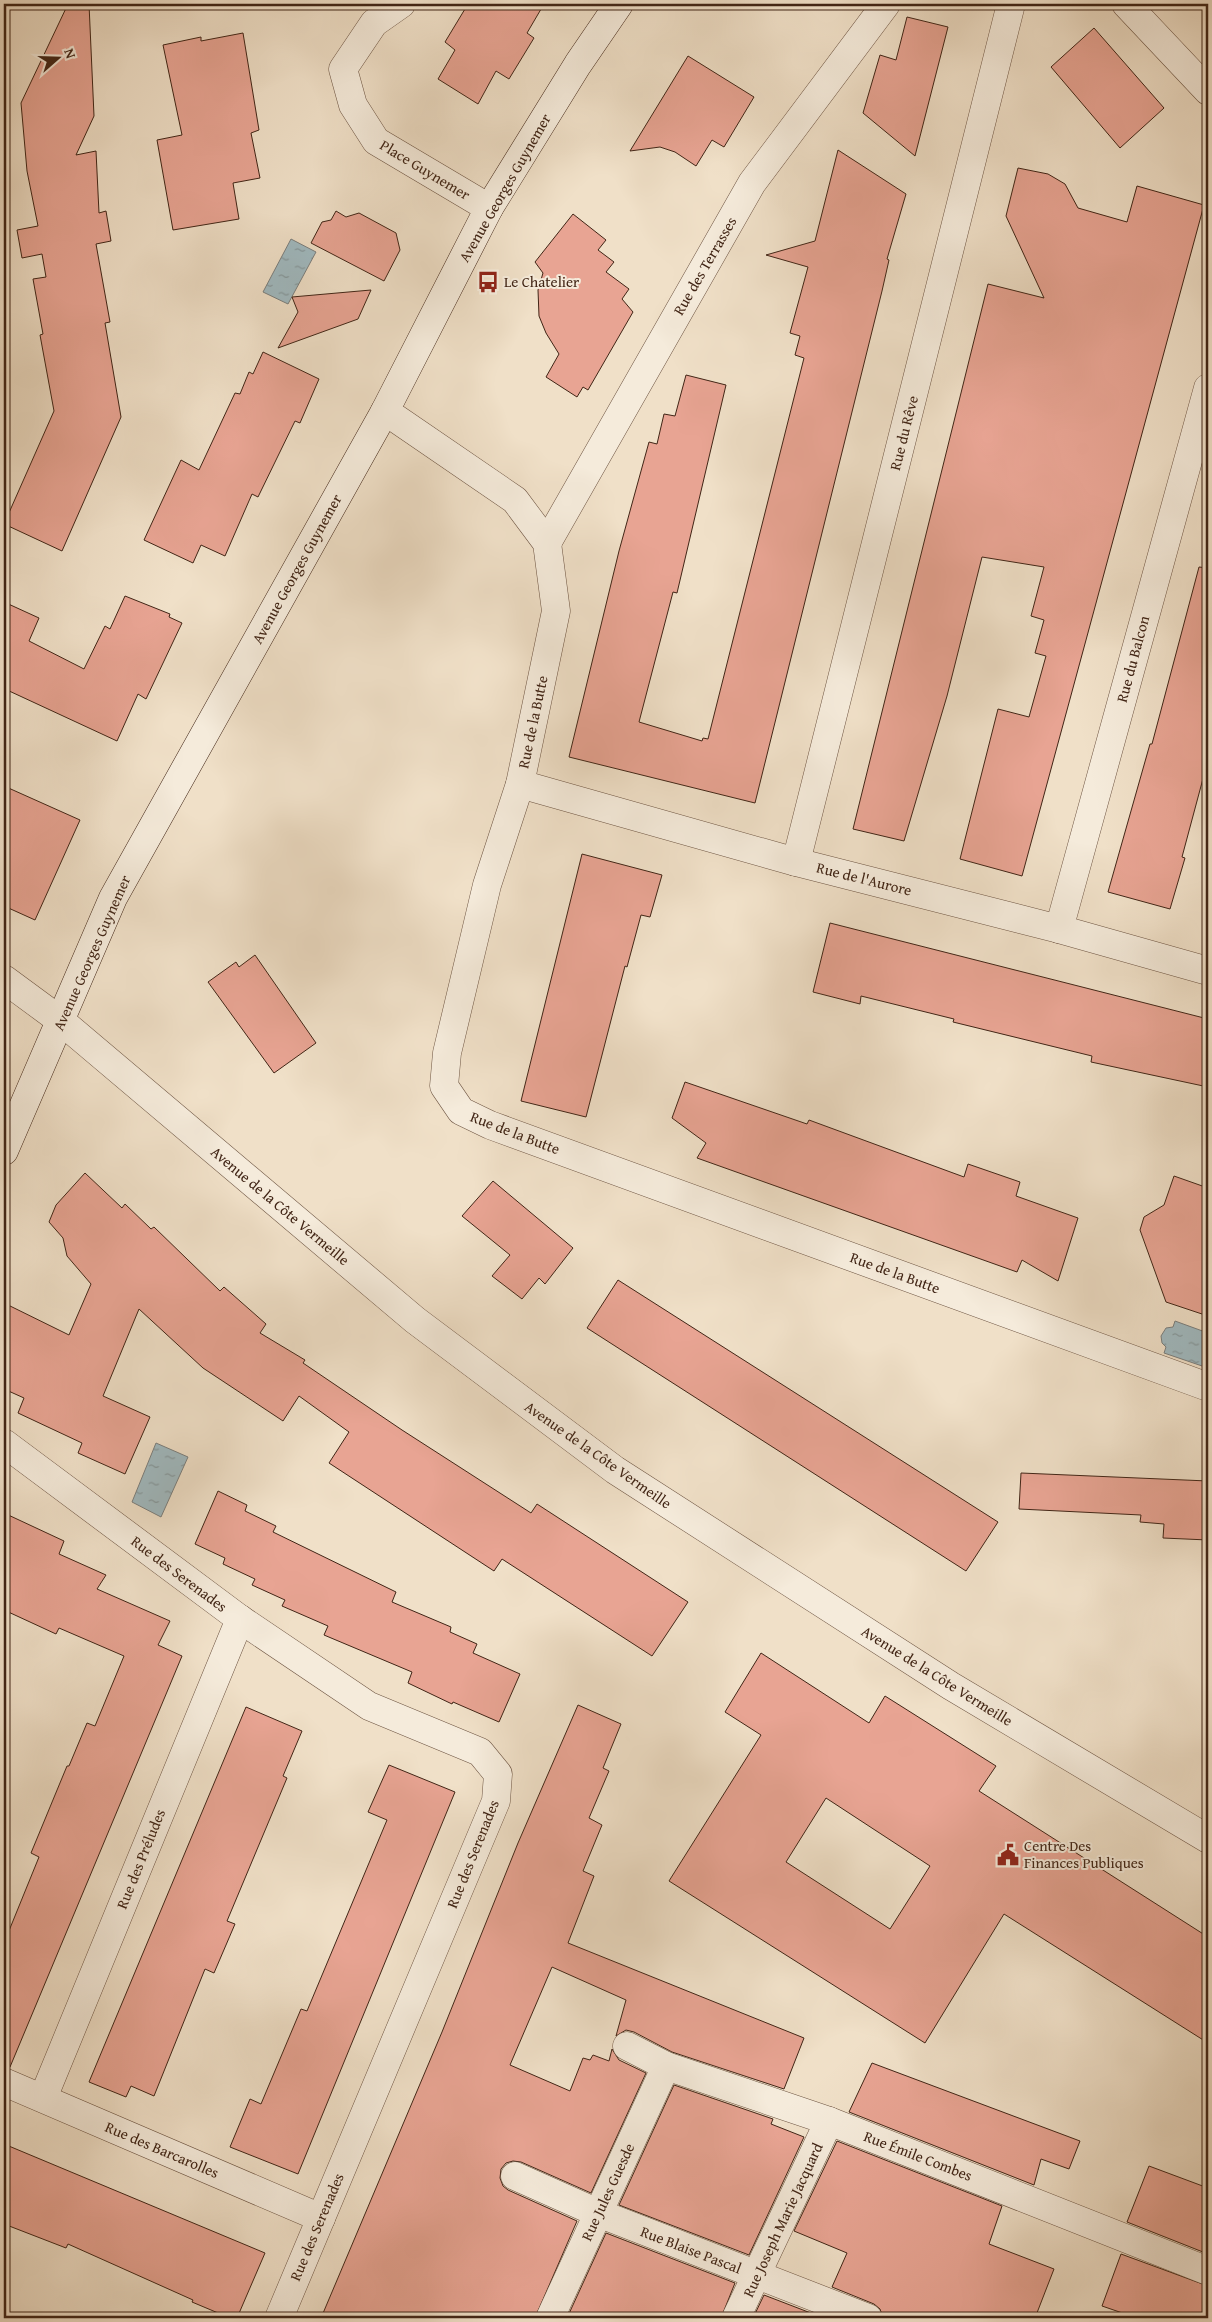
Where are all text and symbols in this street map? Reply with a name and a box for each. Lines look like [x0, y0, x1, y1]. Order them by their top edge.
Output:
north arrow [32, 32, 82, 82]
text: N [59, 46, 81, 62]
street label: Avenue Georges Guynemer [453, 110, 556, 266]
street label: Place Guynemer [376, 134, 474, 205]
street label: Rue des Terrasses [668, 213, 741, 319]
bus stop icon: Le Chatelier [475, 269, 501, 295]
place label: Le Chatelier [504, 271, 579, 292]
street label: Rue du Rêve [884, 393, 923, 472]
street label: Avenue Georges Guynemer [247, 490, 347, 647]
street label: Rue du Balcon [1111, 613, 1154, 705]
street label: Rue de la Butte [512, 674, 553, 770]
street label: Rue de l'Aurore [814, 857, 914, 900]
street label: Avenue Georges Guynemer [48, 872, 135, 1034]
street label: Rue de la Butte [467, 1106, 563, 1159]
street label: Avenue de la Côte Vermeille [207, 1141, 354, 1270]
street label: Rue de la Butte [847, 1247, 943, 1299]
street label: Avenue de la Côte Vermeille [521, 1396, 676, 1513]
street label: Rue des Serenades [127, 1531, 232, 1617]
street label: Avenue de la Côte Vermeille [858, 1620, 1017, 1731]
street label: Rue des Serenades [441, 1796, 504, 1911]
street label: Rue des Préludes [111, 1806, 170, 1912]
place label: Centre Des Finances Publiques [1024, 1835, 1144, 1873]
public building icon: Centre Des Finances Publiques [995, 1842, 1021, 1868]
street label: Rue des Barcarolles [102, 2116, 222, 2183]
street label: Rue Émile Combes [861, 2125, 975, 2186]
street label: Rue Joseph Marie Jacquard [738, 2139, 828, 2300]
street label: Rue Jules Guesde [576, 2140, 639, 2244]
street label: Rue des Serenades [284, 2170, 349, 2284]
street label: Rue Blaise Pascal [638, 2221, 745, 2278]

